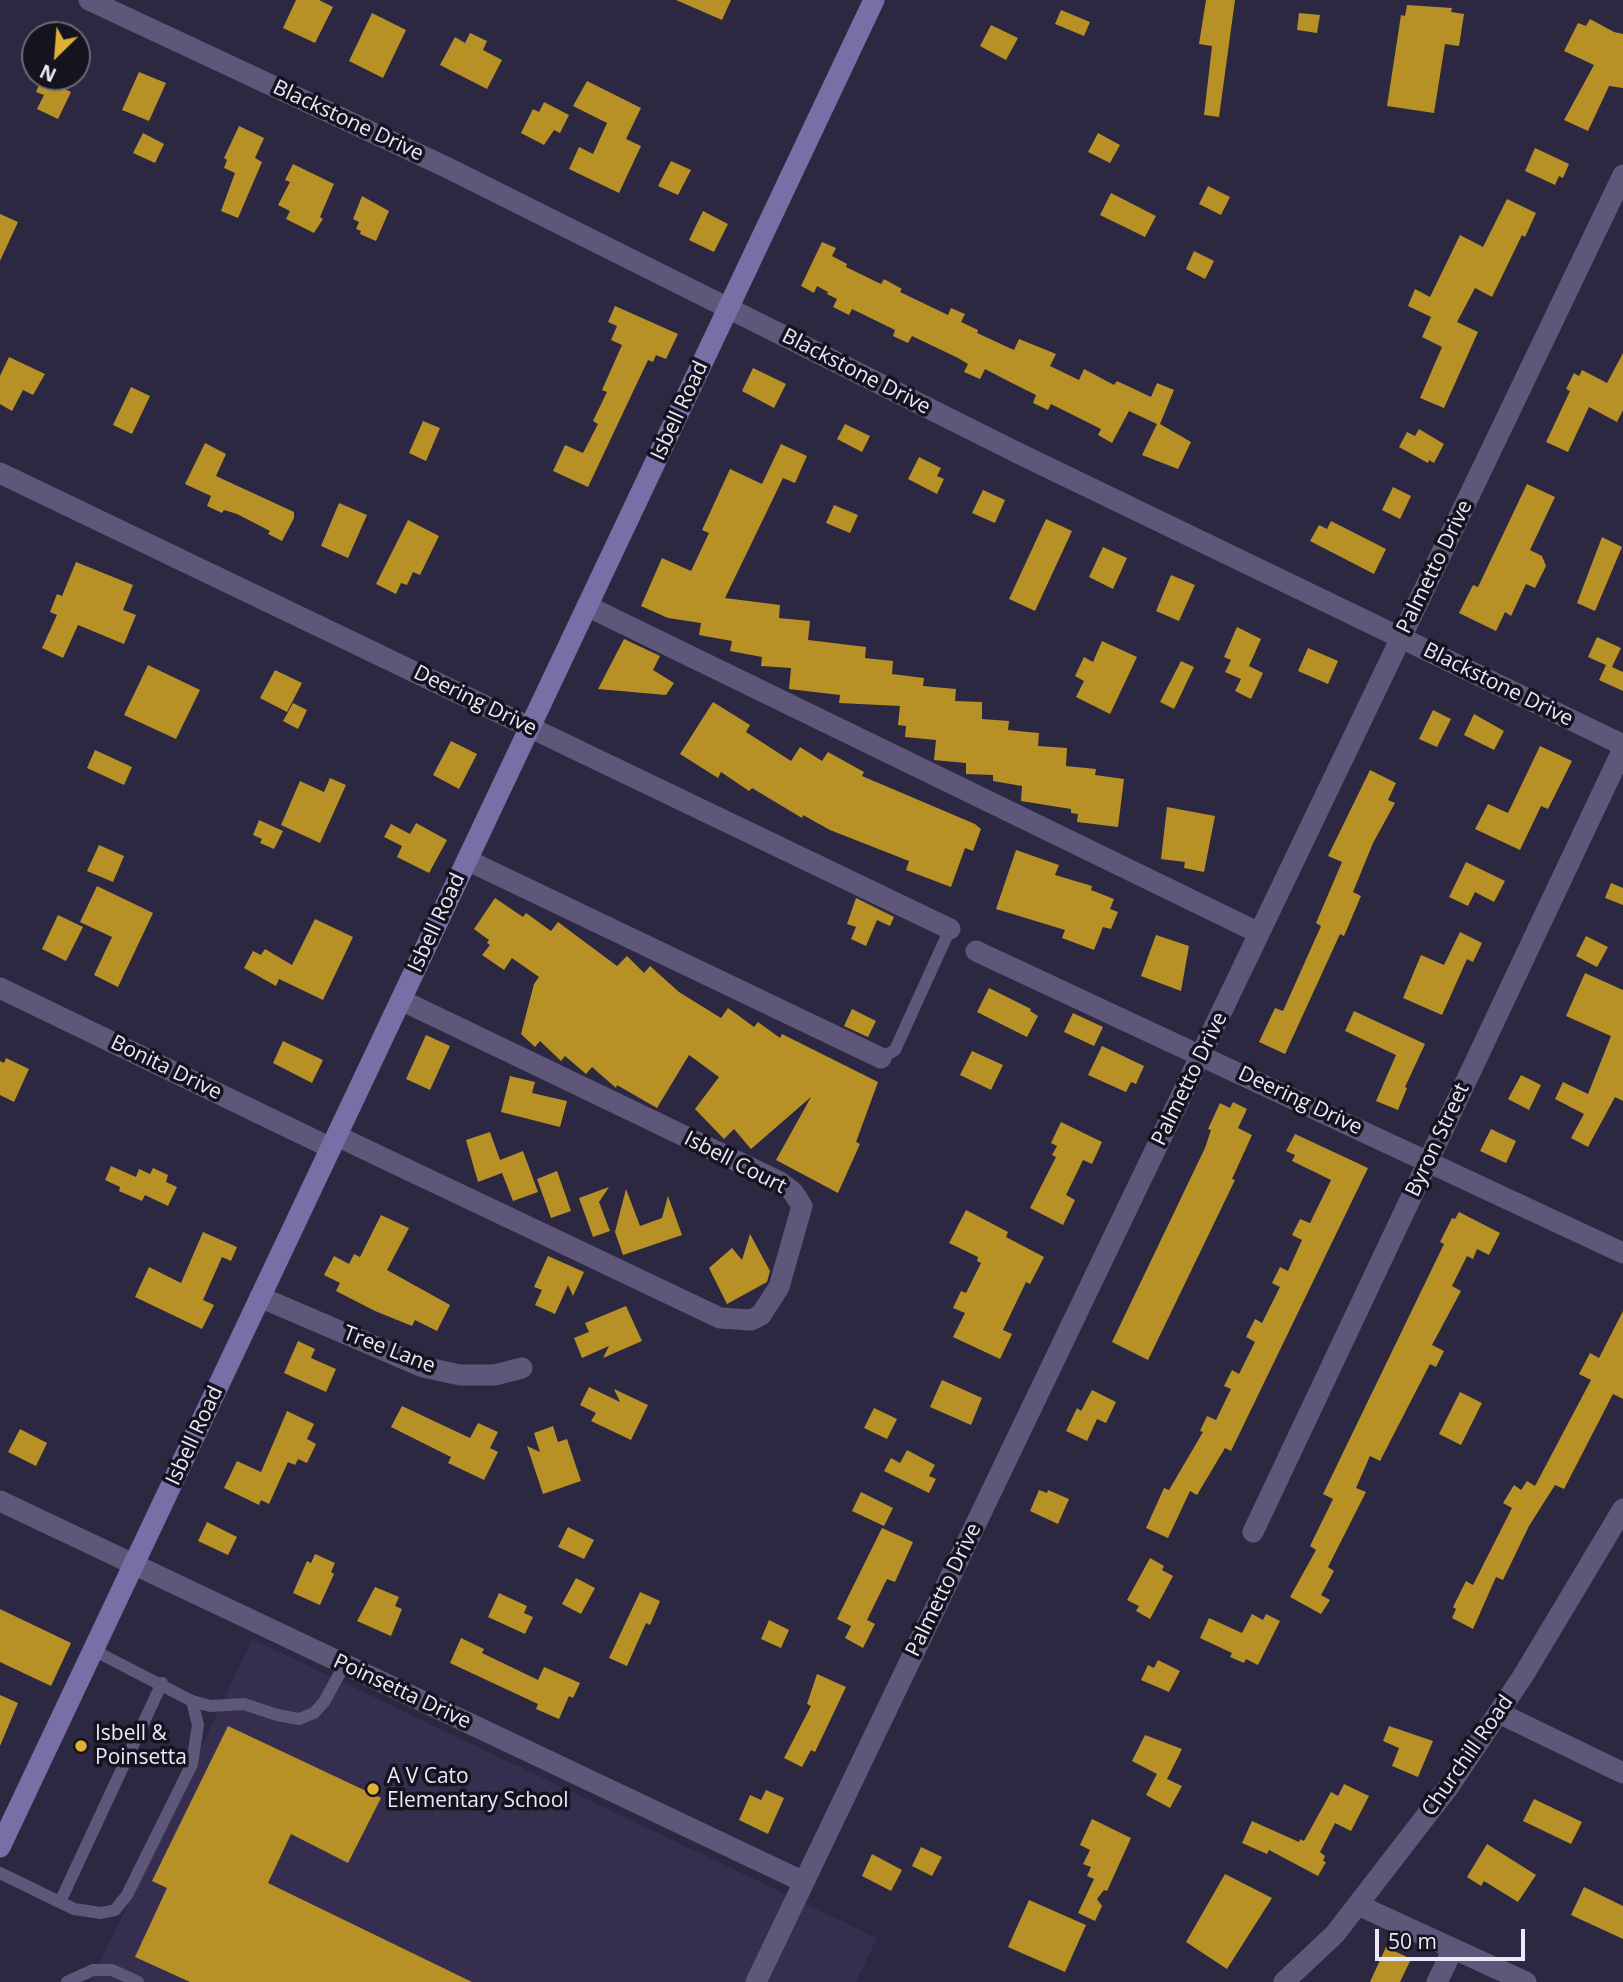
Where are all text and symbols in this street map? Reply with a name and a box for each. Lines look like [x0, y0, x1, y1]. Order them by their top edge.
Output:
north arrow [21, 21, 91, 91]
text: N [35, 58, 60, 88]
street label: Blackstone Drive [269, 75, 427, 167]
street label: Blackstone Drive [778, 324, 934, 420]
street label: Isbell Road [646, 357, 714, 465]
street label: Palmetto Drive [1392, 496, 1478, 638]
street label: Blackstone Drive [1419, 638, 1577, 732]
street label: Deering Drive [409, 660, 541, 742]
street label: Isbell Road [403, 869, 471, 977]
street label: Palmetto Drive [1147, 1008, 1233, 1150]
street label: Bonita Drive [106, 1030, 226, 1106]
street label: Deering Drive [1234, 1061, 1366, 1141]
street label: Byron Street [1401, 1079, 1475, 1201]
street label: Isbell Court [680, 1126, 790, 1200]
street label: Tree Lane [339, 1321, 439, 1379]
street label: Isbell Road [161, 1382, 229, 1490]
street label: Palmetto Drive [901, 1519, 987, 1661]
street label: Poinsetta Drive [329, 1649, 475, 1735]
street label: Churchill Road [1417, 1691, 1519, 1821]
place label: Isbell & Poinsetta [95, 1721, 187, 1771]
marker: Isbell & Poinsetta [73, 1738, 89, 1754]
place label: A V Cato Elementary School [387, 1764, 569, 1814]
marker: A V Cato Elementary School [365, 1781, 381, 1797]
scale bar [1378, 1916, 1528, 1960]
text: 50 m [1388, 1927, 1437, 1955]

